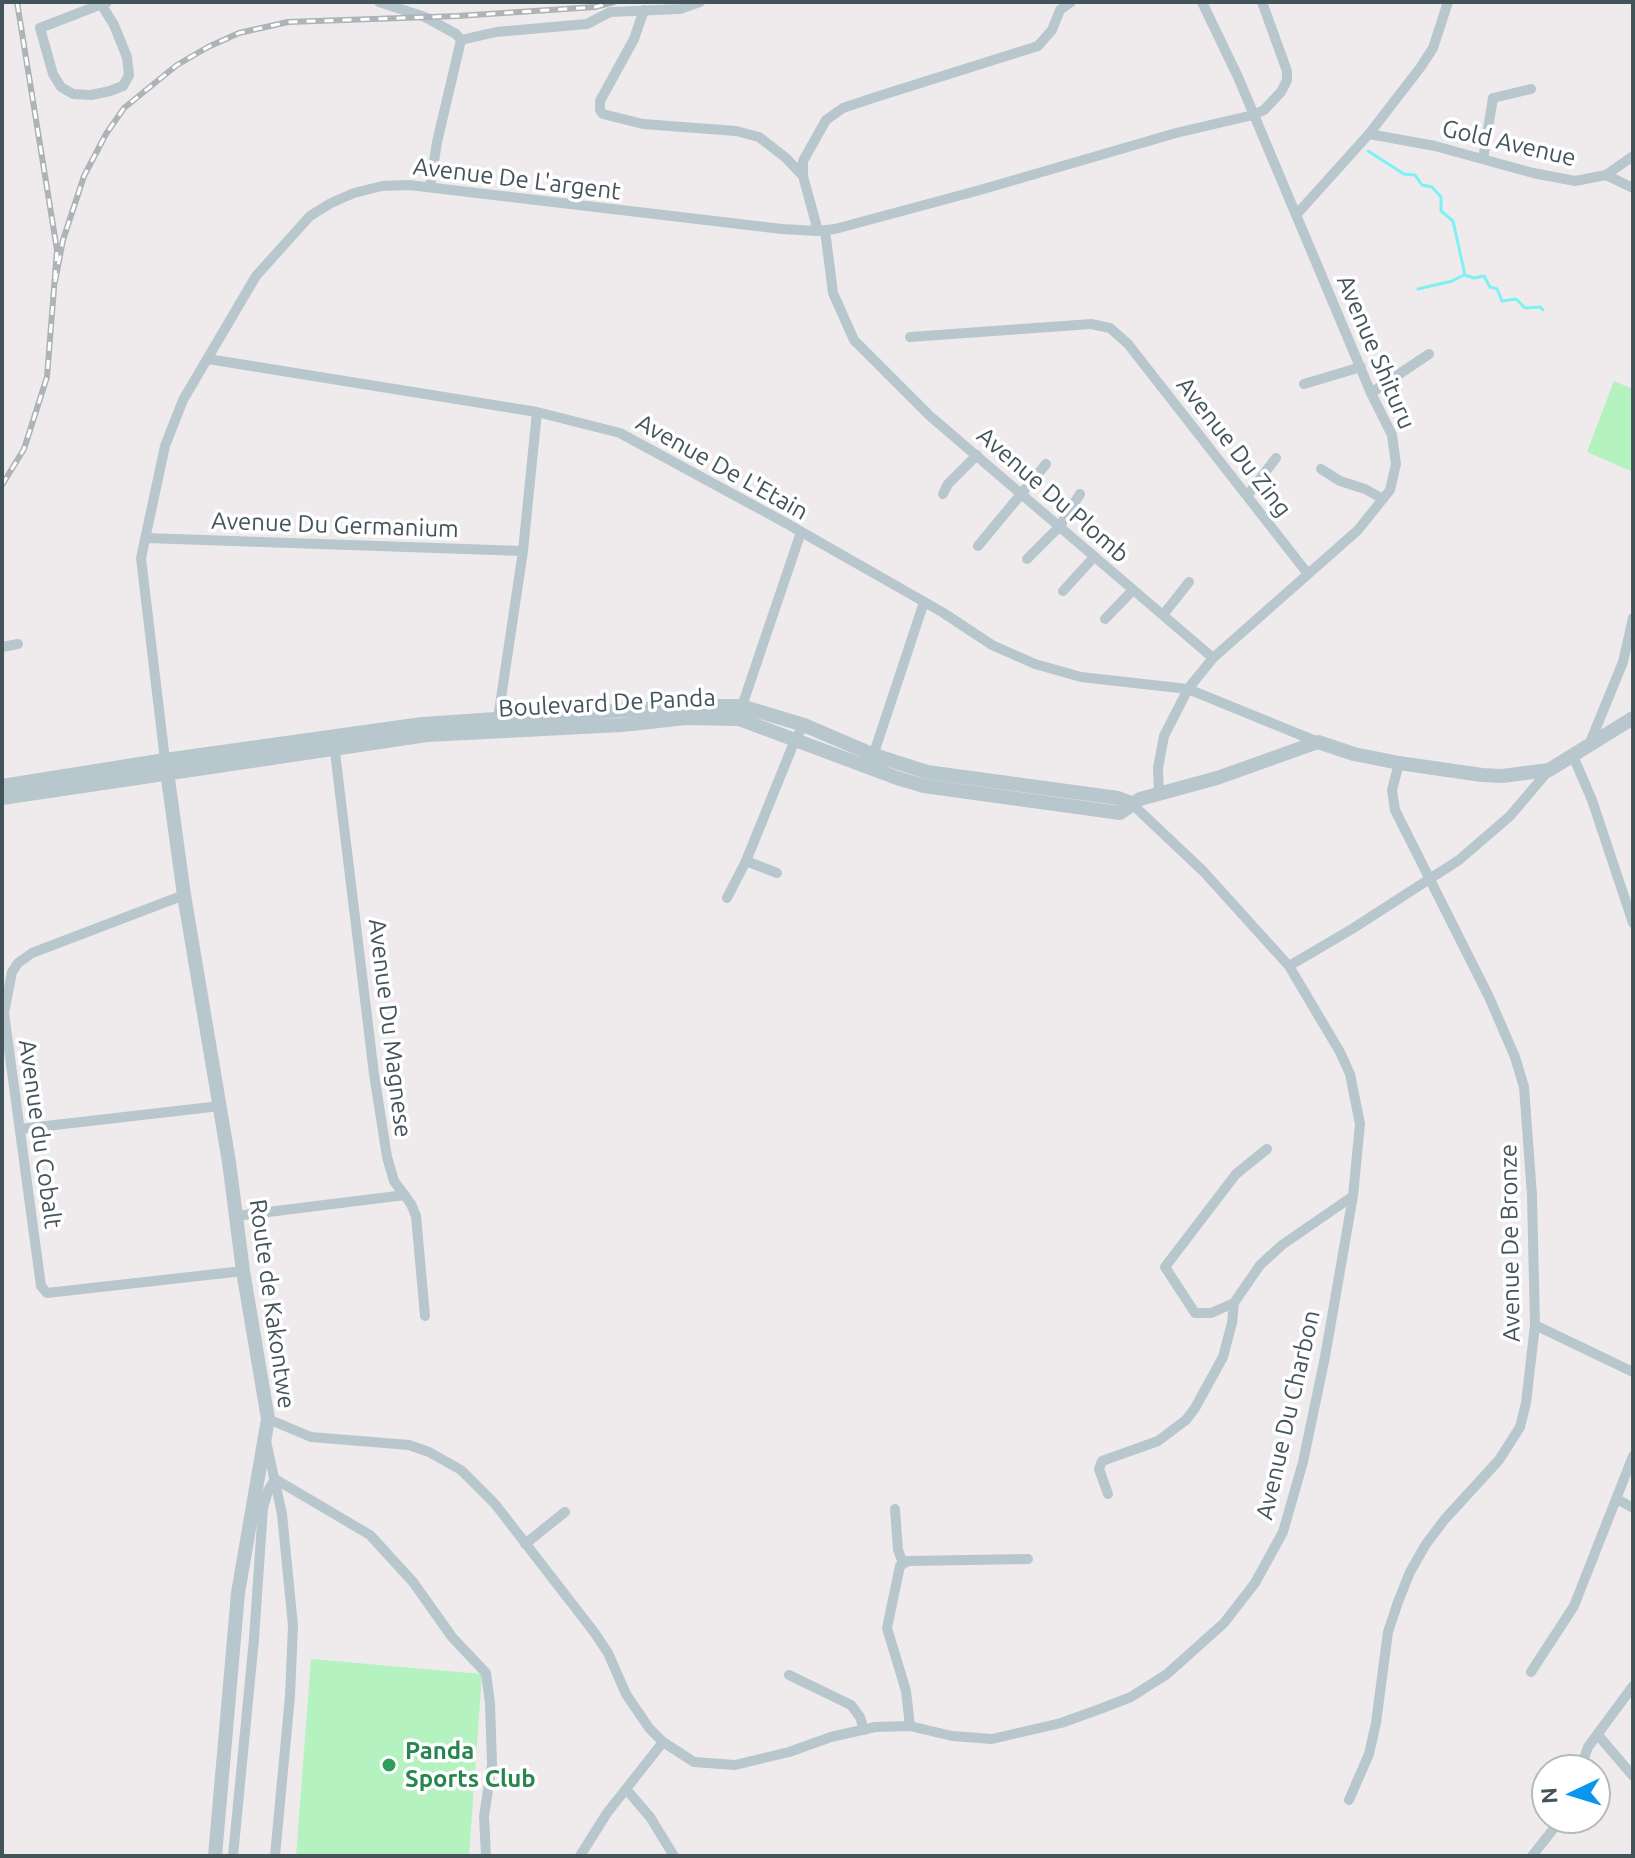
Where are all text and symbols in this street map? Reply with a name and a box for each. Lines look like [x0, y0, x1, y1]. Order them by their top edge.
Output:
street label: Gold Avenue [1439, 114, 1579, 172]
street label: Avenue De L'argent [412, 152, 622, 206]
street label: Avenue Shituru [1331, 271, 1421, 433]
street label: Avenue Du Zing [1170, 371, 1298, 523]
street label: Avenue De L'Etain [631, 408, 813, 526]
street label: Avenue Du Plomb [971, 421, 1135, 569]
street label: Avenue Du Germanium [211, 506, 459, 544]
street label: Boulevard De Panda [498, 683, 716, 723]
street label: Avenue Du Magnese [362, 917, 418, 1139]
street label: Avenue du Cobalt [12, 1038, 68, 1230]
street label: Avenue De Bronze [1494, 1144, 1526, 1342]
street label: Route de Kakontwe [243, 1197, 301, 1411]
street label: Avenue Du Charbon [1250, 1307, 1326, 1523]
place label: Panda Sports Club [405, 1737, 536, 1793]
north arrow [1531, 1754, 1611, 1834]
marker: Panda Sports Club [380, 1756, 398, 1774]
text: N [1536, 1787, 1562, 1805]

